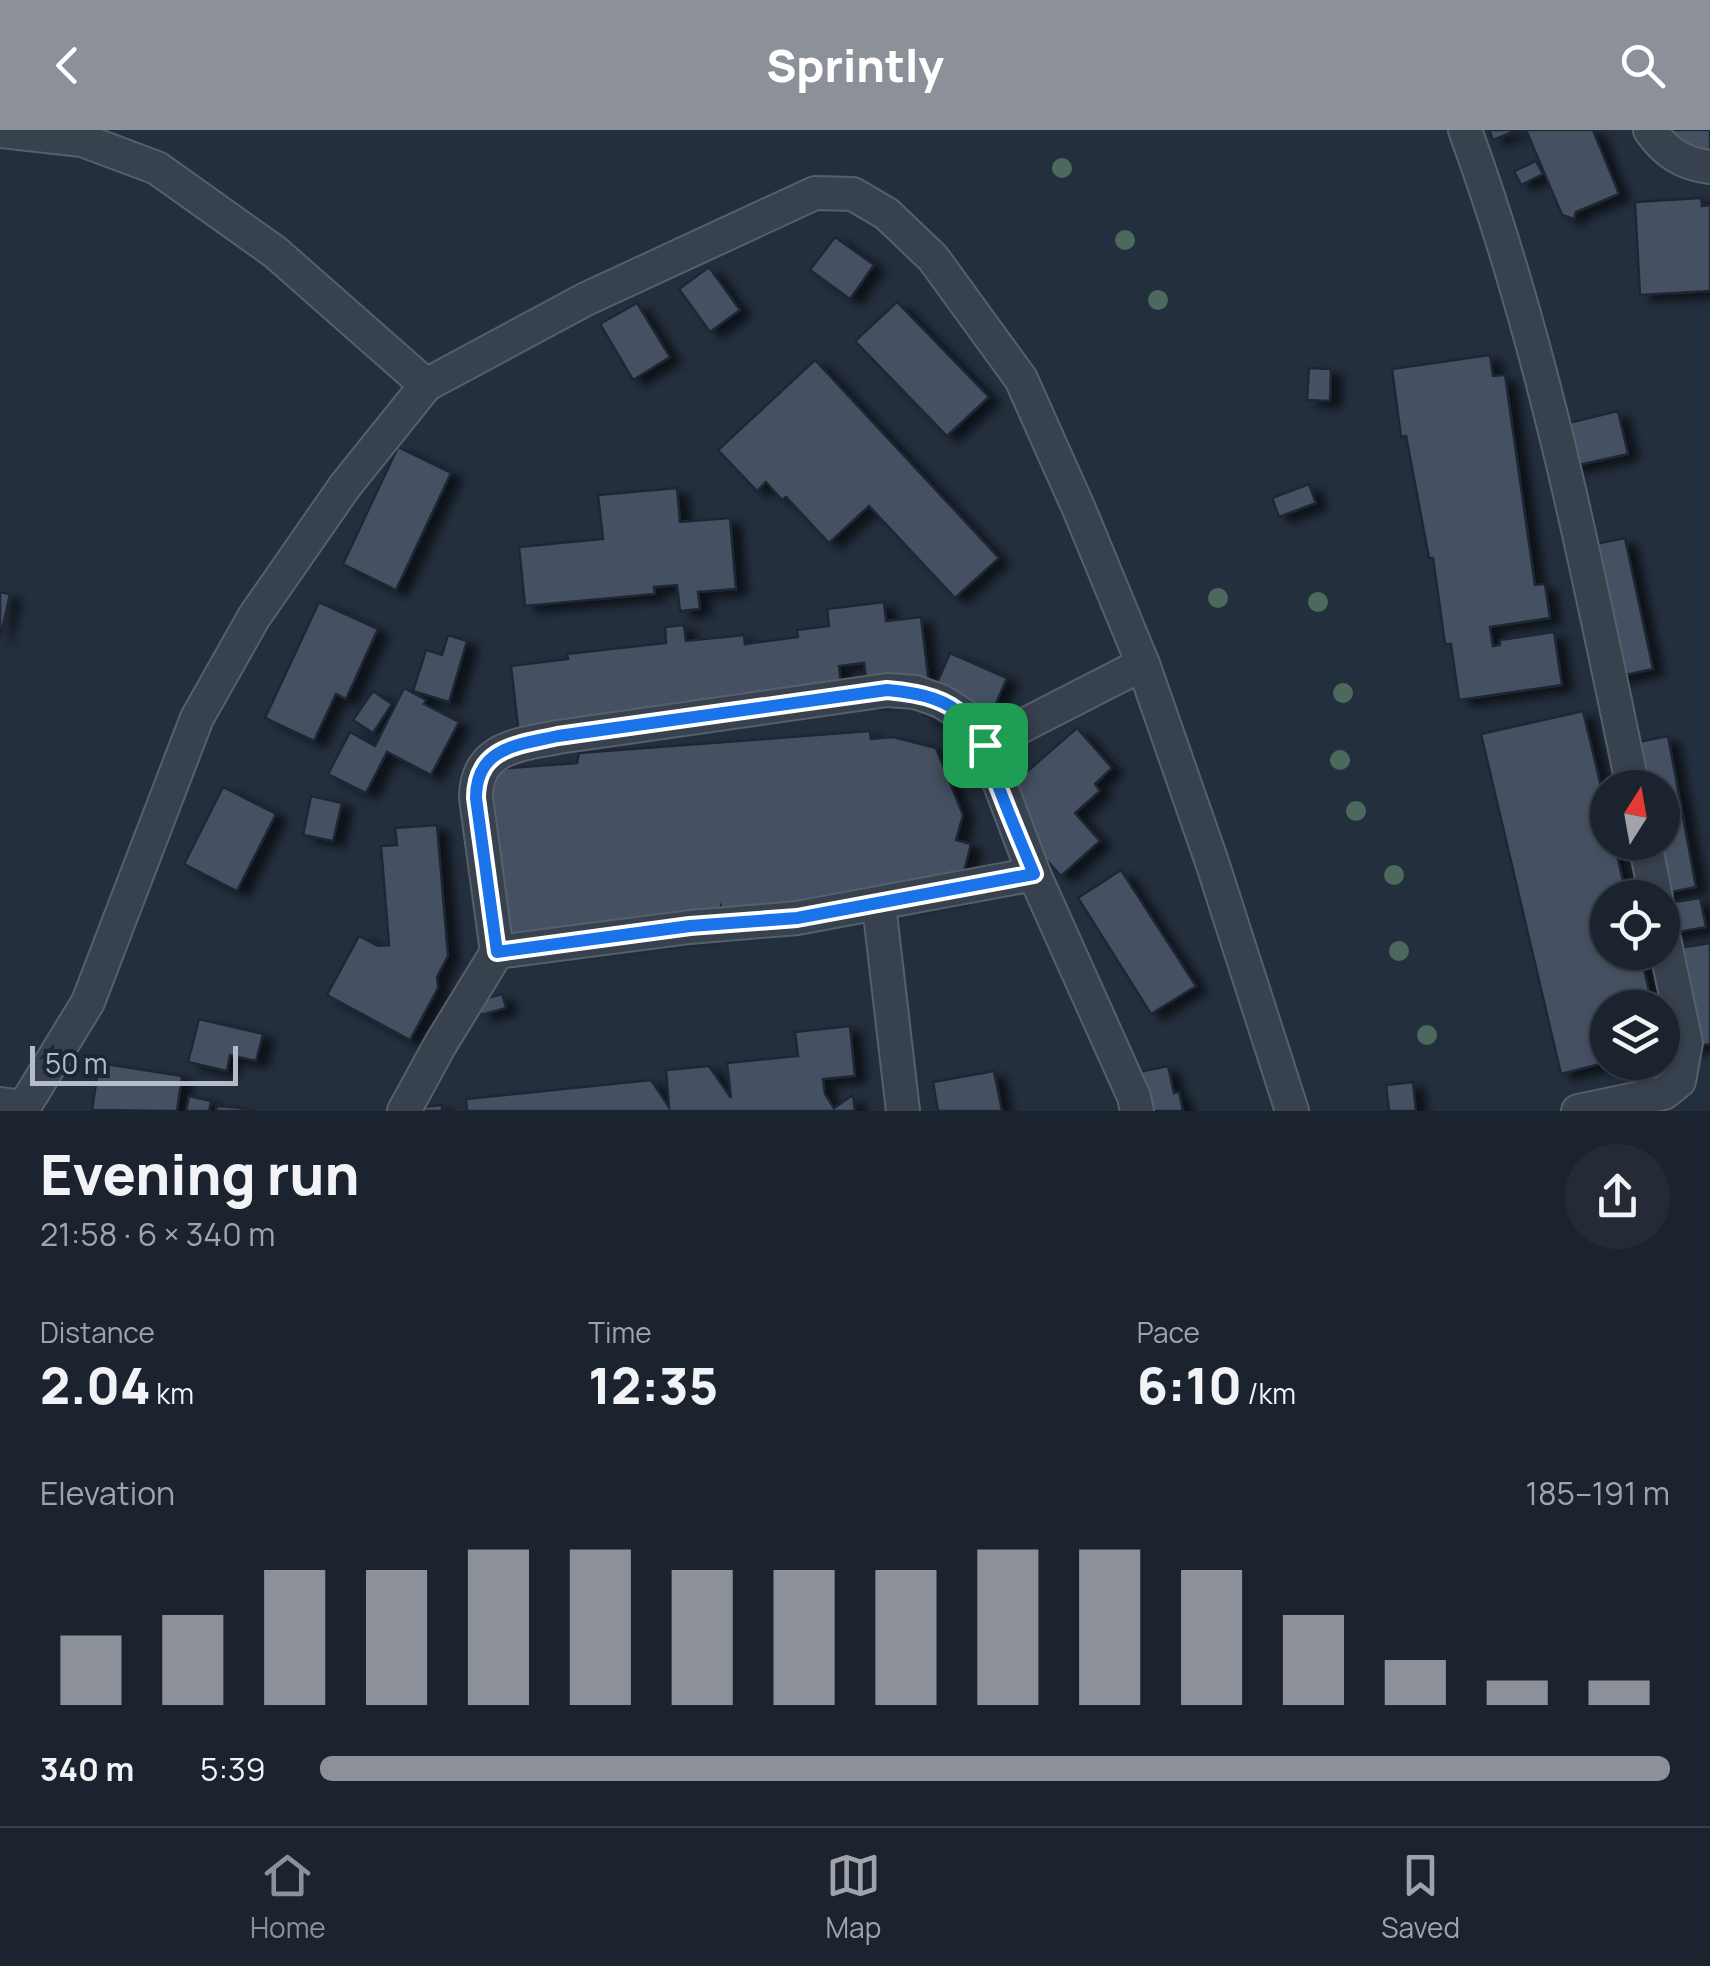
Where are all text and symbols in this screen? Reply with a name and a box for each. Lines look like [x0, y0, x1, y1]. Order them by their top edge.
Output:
text: Sprintly [766, 34, 944, 96]
icon: back [40, 38, 95, 93]
icon: search [1615, 38, 1670, 93]
pin [943, 703, 1028, 788]
icon: arrive [958, 718, 1013, 773]
north arrow [1590, 770, 1680, 860]
map controls [1590, 770, 1680, 1080]
button: locate [1590, 880, 1680, 970]
button: layers [1590, 990, 1680, 1080]
scale bar [30, 1041, 238, 1086]
text: 50 m [45, 1044, 108, 1082]
text: Evening run [40, 1136, 359, 1212]
button: share [1565, 1144, 1670, 1249]
text: 21:58 · 6 × 340 m [40, 1212, 275, 1256]
text: Distance [40, 1313, 155, 1351]
text: Time [588, 1313, 652, 1351]
text: Pace [1137, 1313, 1200, 1351]
text: 2.04 [40, 1351, 151, 1419]
text: 12:35 [588, 1351, 718, 1419]
text: 6:10 [1137, 1351, 1242, 1419]
text: km [151, 1374, 194, 1412]
text: /km [1242, 1374, 1296, 1412]
text: Elevation [40, 1471, 175, 1515]
text: 185–191 m [1525, 1471, 1670, 1515]
text: 340 m [40, 1747, 134, 1791]
text: 5:39 [200, 1747, 266, 1791]
tab: Home [250, 1848, 326, 1946]
tab: Map [826, 1848, 881, 1946]
tab: Saved [1381, 1848, 1460, 1946]

